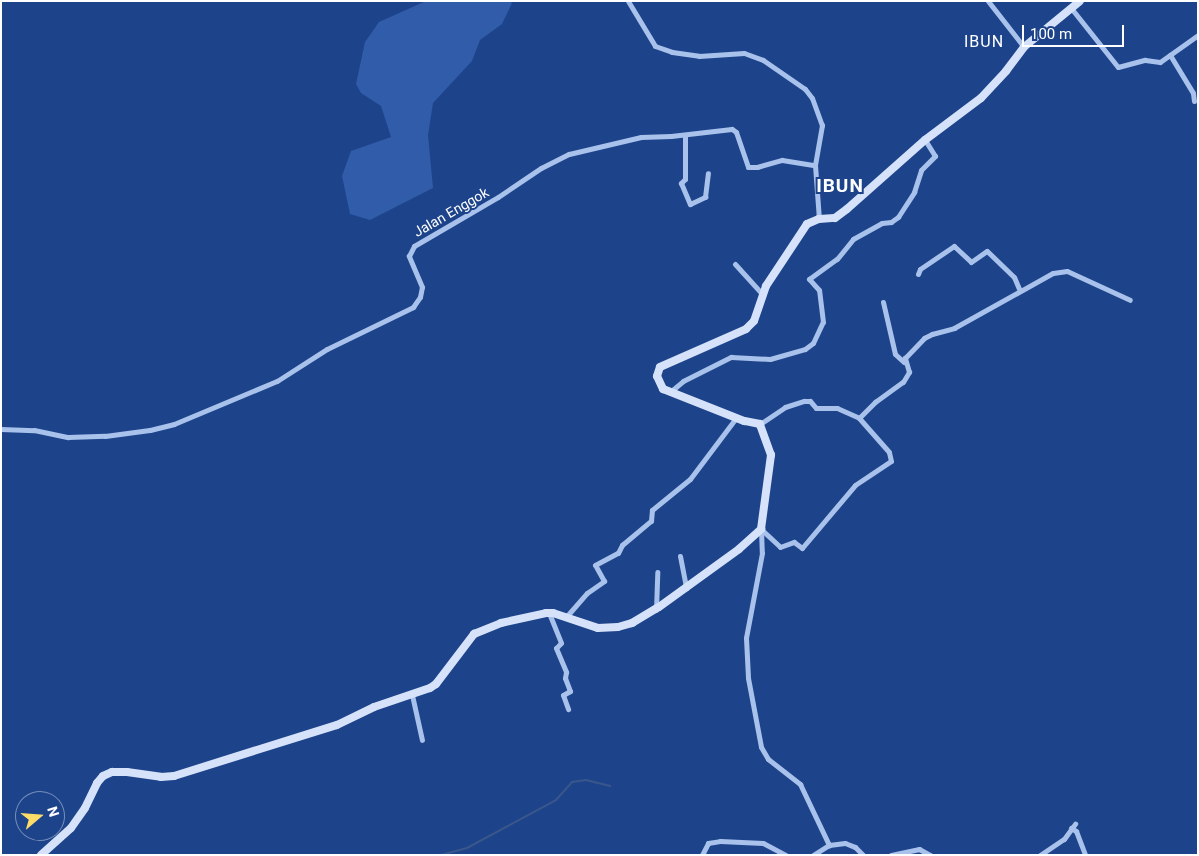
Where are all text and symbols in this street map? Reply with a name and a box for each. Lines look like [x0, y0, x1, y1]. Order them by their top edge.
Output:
scale bar [1024, 15, 1126, 47]
text: 100 m [1030, 25, 1072, 43]
district label: IBUN [963, 32, 1005, 52]
district label: IBUN [816, 175, 864, 197]
street label: Jalan Enggok [410, 184, 492, 240]
north arrow [15, 791, 65, 841]
text: N [44, 804, 62, 819]

